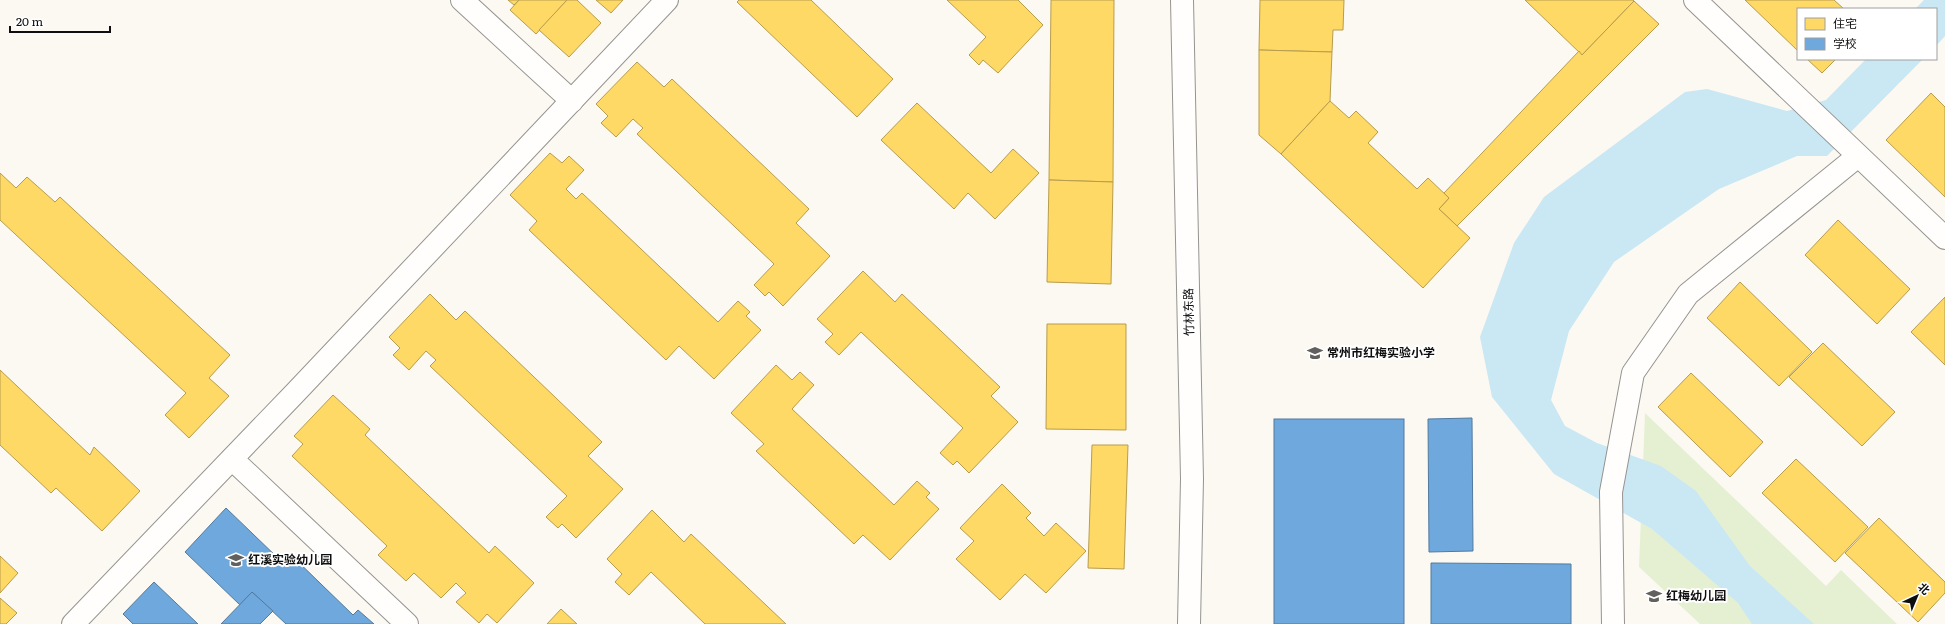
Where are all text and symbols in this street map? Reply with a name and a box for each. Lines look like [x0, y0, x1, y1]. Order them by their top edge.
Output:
scale bar [10, 8, 110, 34]
legend [1797, 8, 1937, 60]
text: 20 m [16, 12, 43, 30]
text: 住宅 [1833, 14, 1857, 32]
text: 学校 [1833, 34, 1857, 52]
street label: 竹林东路 [1179, 288, 1197, 336]
place label: 常州市红梅实验小学 [1327, 343, 1435, 361]
school or university icon: 常州市红梅实验小学 [1306, 344, 1324, 362]
place label: 红溪实验幼儿园 [248, 550, 332, 568]
school or university icon: 红溪实验幼儿园 [227, 551, 245, 569]
north arrow [1897, 576, 1937, 616]
text: 北 [1915, 579, 1934, 598]
place label: 红梅幼儿园 [1666, 586, 1726, 604]
school or university icon: 红梅幼儿园 [1645, 587, 1663, 605]

